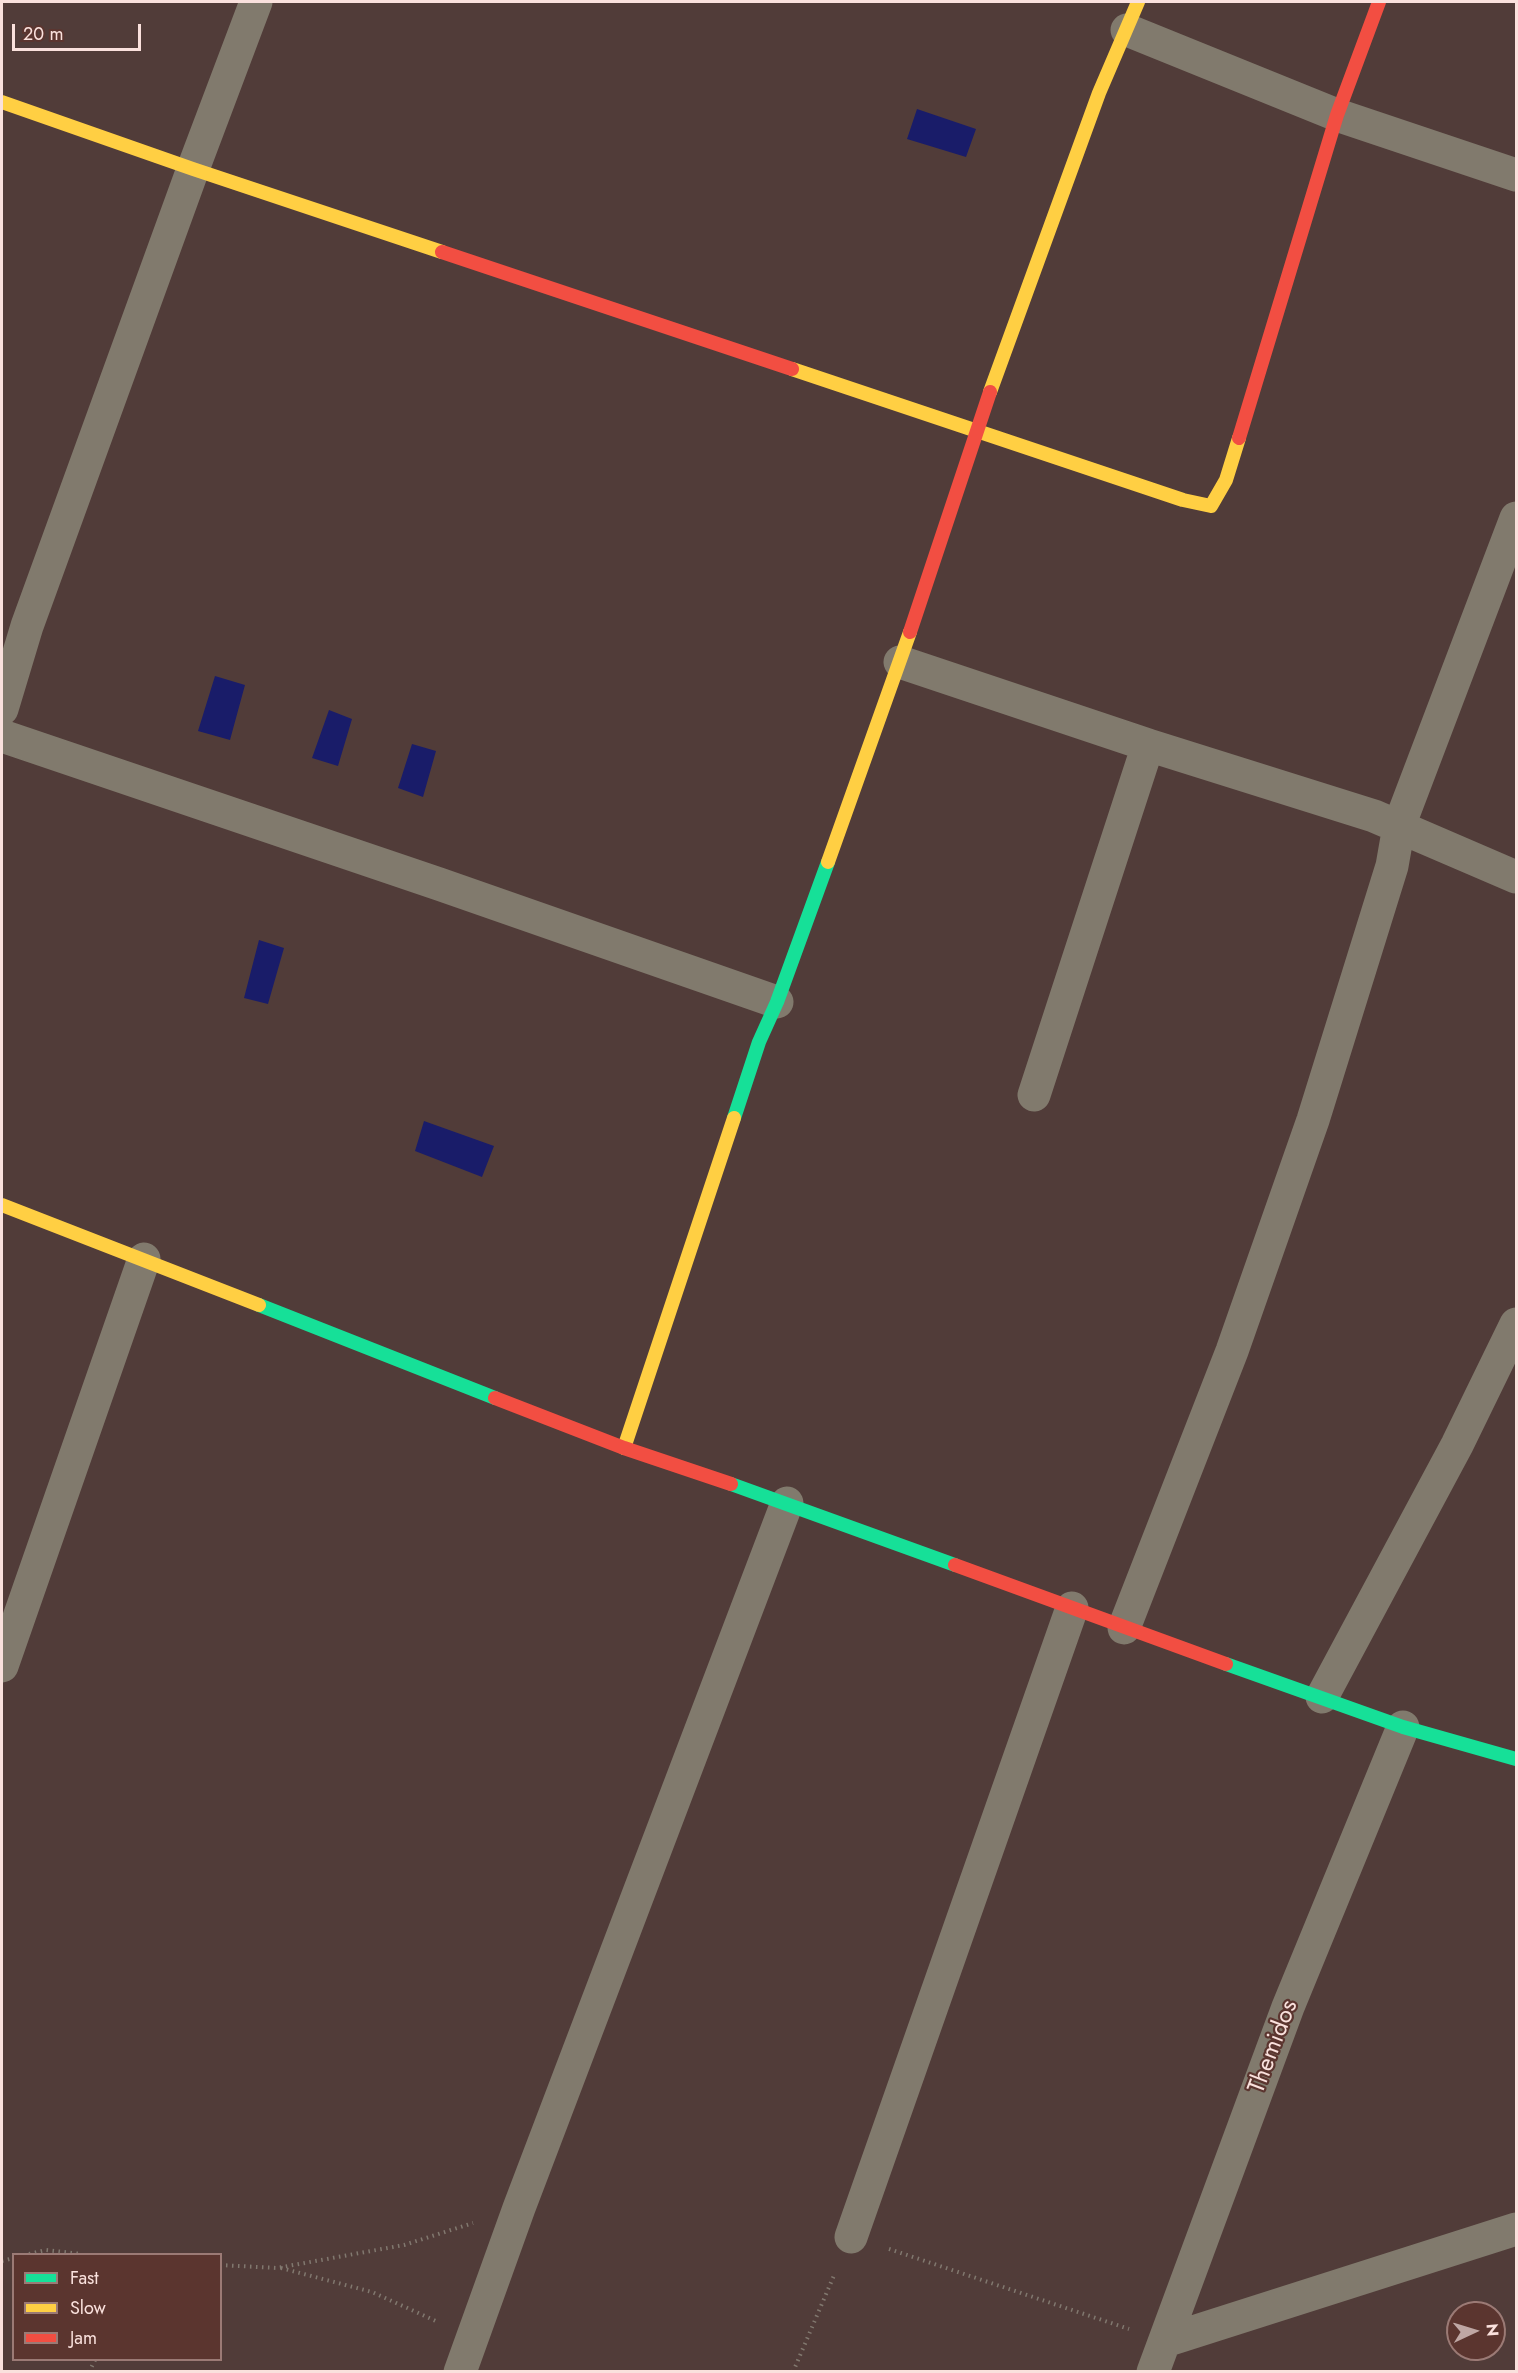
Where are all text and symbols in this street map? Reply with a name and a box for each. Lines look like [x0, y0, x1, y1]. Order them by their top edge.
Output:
scale bar [15, 12, 144, 50]
text: 20 m [23, 21, 63, 47]
street label: Themidos [1243, 1996, 1305, 2098]
legend [12, 2253, 222, 2361]
text: Fast [70, 2265, 99, 2291]
text: Slow [70, 2295, 106, 2321]
north arrow [1446, 2301, 1506, 2361]
text: N [1481, 2323, 1504, 2337]
text: Jam [70, 2325, 97, 2351]

